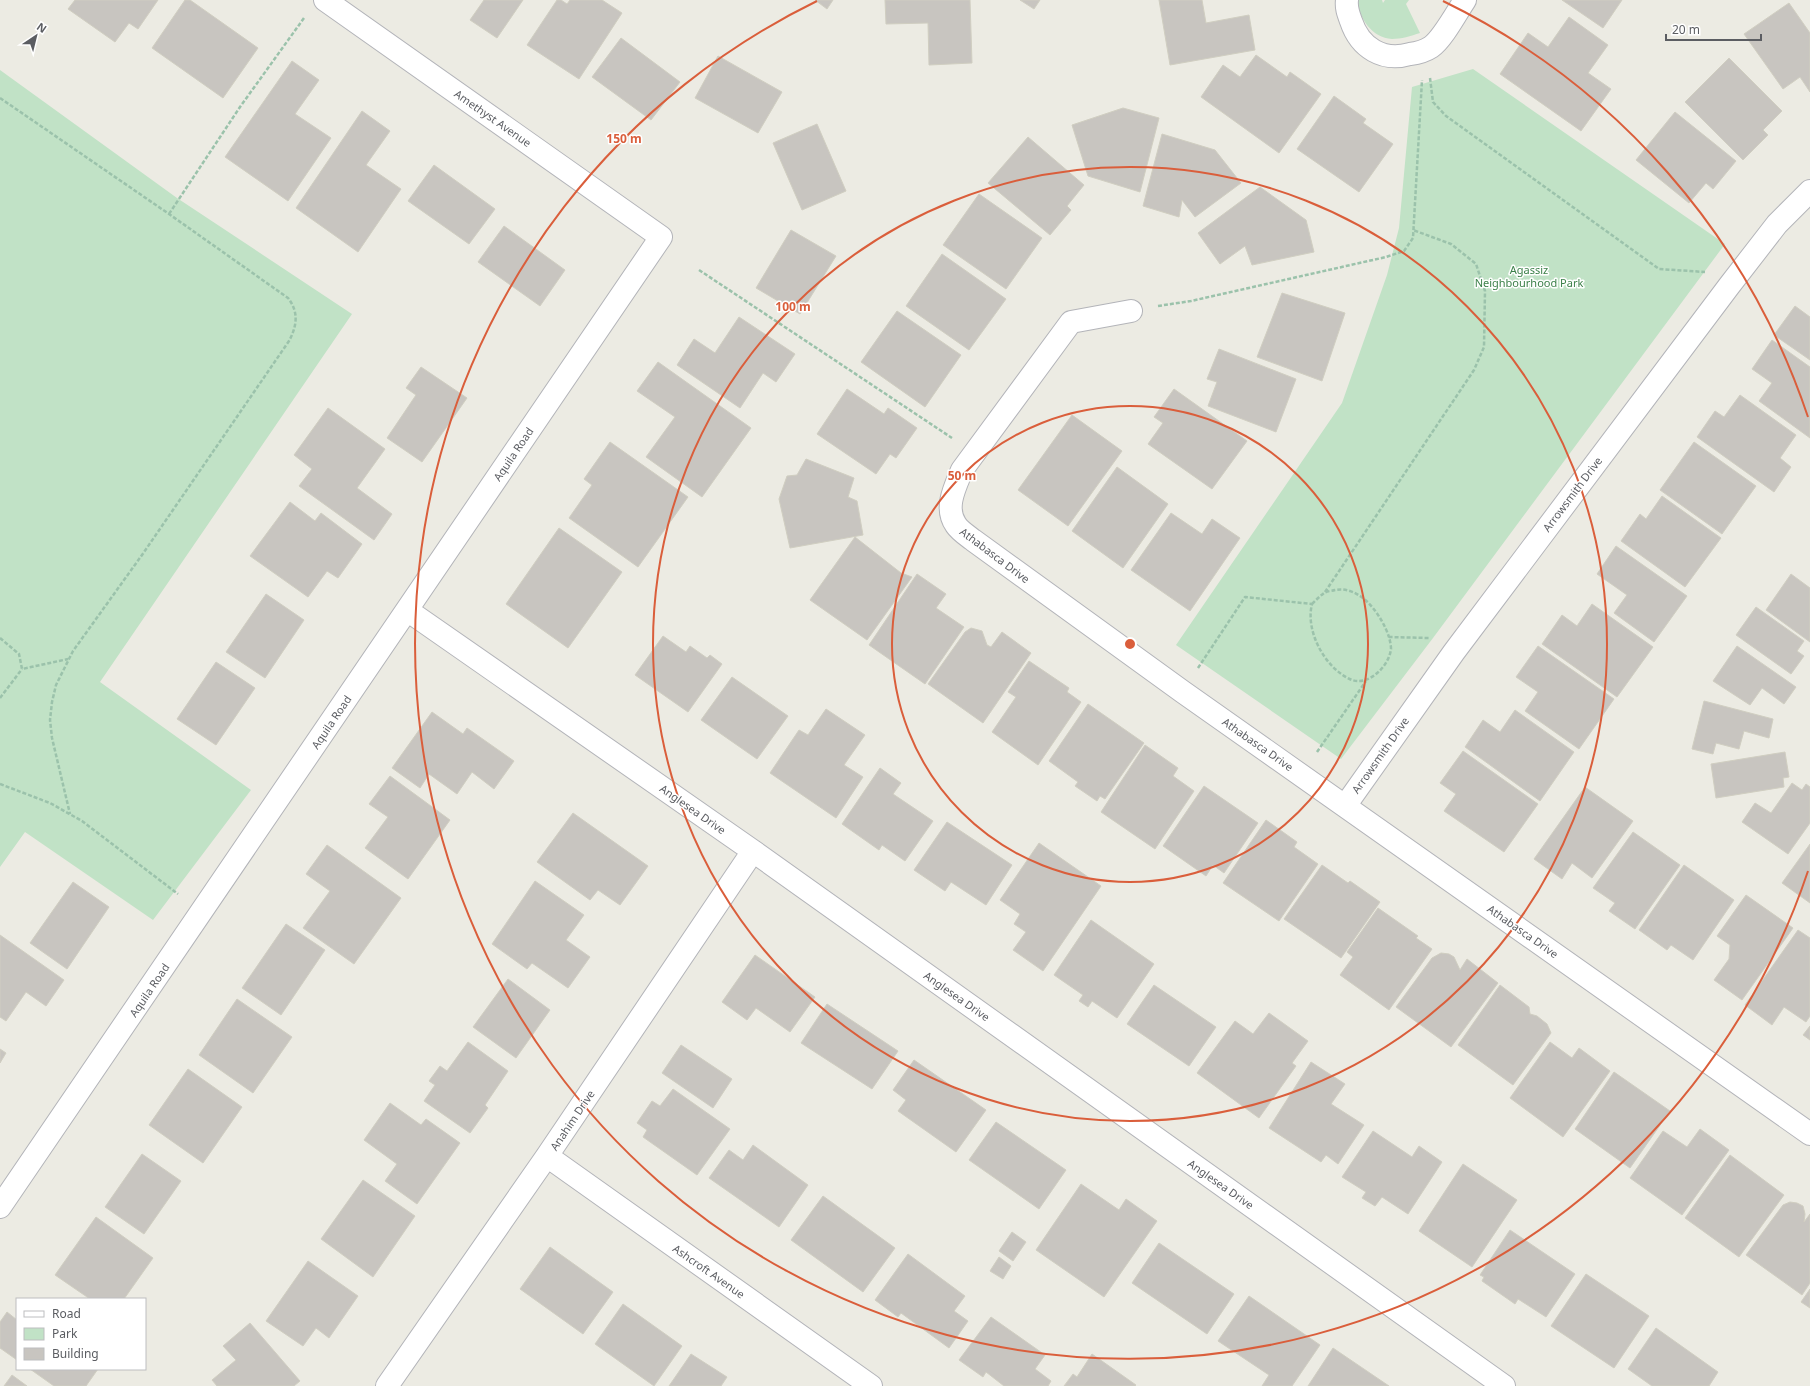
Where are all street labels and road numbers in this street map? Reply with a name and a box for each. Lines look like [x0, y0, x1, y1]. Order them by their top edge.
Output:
street label: Amethyst Avenue [452, 86, 534, 150]
street label: Aquila Road [490, 424, 536, 484]
street label: Arrowsmith Drive [1539, 453, 1605, 535]
street label: Athabasca Drive [957, 524, 1033, 586]
street label: Aquila Road [308, 692, 354, 752]
street label: Athabasca Drive [1219, 714, 1297, 774]
street label: Arrowsmith Drive [1348, 714, 1412, 796]
street label: Anglesea Drive [657, 781, 729, 837]
street label: Athabasca Drive [1484, 901, 1562, 961]
street label: Aquila Road [126, 960, 172, 1020]
street label: Anglesea Drive [921, 968, 993, 1024]
street label: Anahim Drive [546, 1087, 598, 1153]
street label: Anglesea Drive [1185, 1156, 1257, 1212]
street label: Ashcroft Avenue [670, 1241, 748, 1301]

